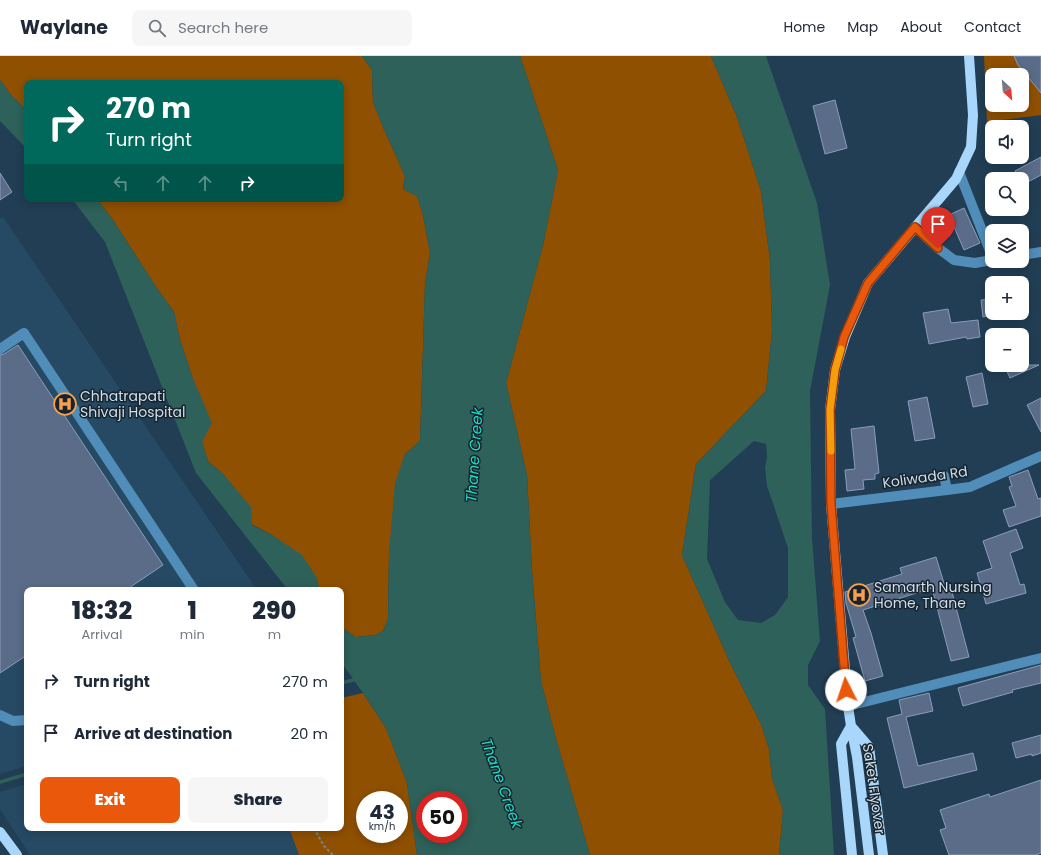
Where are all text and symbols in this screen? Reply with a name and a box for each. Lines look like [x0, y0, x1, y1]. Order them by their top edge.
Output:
search box [132, 10, 412, 46]
text: Waylane [20, 14, 108, 41]
icon: search [146, 17, 168, 39]
text: Search here [178, 17, 268, 38]
text: Home [783, 17, 825, 37]
text: Map [847, 17, 878, 37]
text: About [900, 17, 942, 37]
text: Contact [964, 17, 1021, 37]
north arrow [985, 68, 1029, 112]
map controls [985, 68, 1029, 372]
text: 270 m [106, 89, 191, 128]
icon: right [40, 96, 92, 148]
button: sound [985, 120, 1029, 164]
text: Turn right [106, 127, 192, 152]
icon: left [110, 172, 132, 194]
icon: ahead [152, 172, 174, 194]
icon: ahead [194, 172, 216, 194]
icon: right [236, 172, 258, 194]
button: search [985, 172, 1029, 216]
pin [921, 207, 955, 248]
icon: arrive [927, 213, 949, 235]
button: layers [985, 224, 1029, 268]
button: + [985, 276, 1029, 320]
button: − [985, 328, 1029, 372]
place label: Chhatrapati Shivaji Hospital [80, 386, 185, 422]
hospital icon: Chhatrapati Shivaji Hospital [52, 391, 78, 417]
water label: Thane Creek [460, 406, 488, 503]
street label: Koliwada Rd [881, 461, 969, 493]
place label: Samarth Nursing Home, Thane [874, 577, 992, 613]
hospital icon: Samarth Nursing Home, Thane [846, 582, 872, 608]
text: 18:32 [72, 594, 132, 627]
text: 1 [188, 594, 197, 627]
text: 290 [252, 594, 296, 627]
text: Arrival [81, 625, 122, 644]
text: min [180, 625, 205, 644]
text: m [268, 625, 281, 644]
position arrow [825, 669, 867, 711]
icon: right [40, 670, 62, 692]
text: Turn right [74, 671, 150, 692]
text: 270 m [282, 671, 328, 692]
icon: arrive [40, 722, 62, 744]
text: Arrive at destination [74, 723, 232, 744]
text: 20 m [290, 723, 328, 744]
water label: Thane Creek [476, 735, 529, 832]
street label: Saket Flyover [858, 742, 890, 836]
button: Exit [40, 777, 180, 823]
button: Share [188, 777, 328, 823]
speed limit sign: 50 [416, 791, 468, 843]
text: 43 [369, 798, 395, 826]
text: km/h [369, 819, 395, 834]

